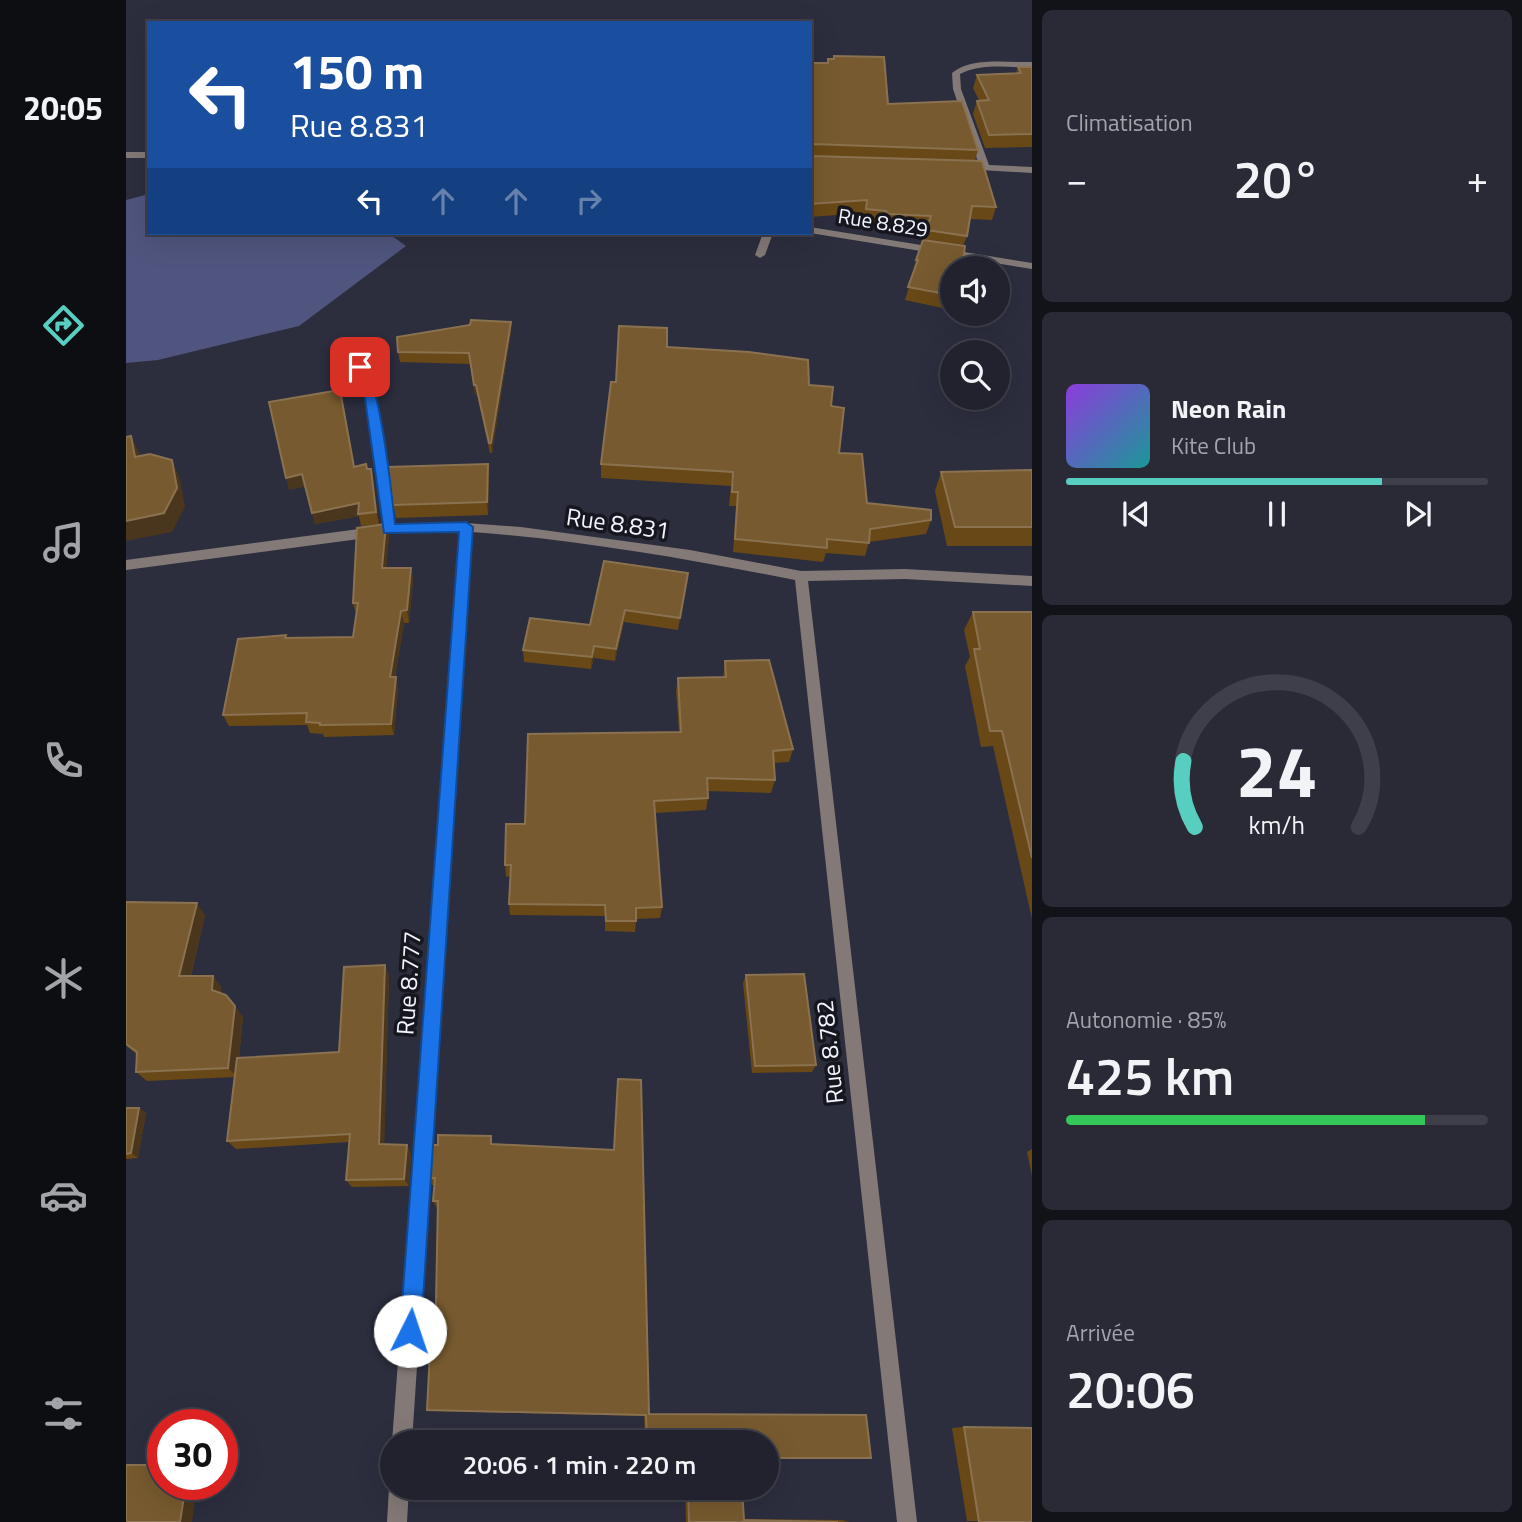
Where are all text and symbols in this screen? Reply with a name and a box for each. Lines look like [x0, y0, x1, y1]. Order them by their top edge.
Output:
text: 150 m [290, 33, 424, 108]
icon: left [175, 49, 266, 140]
text: 20:05 [23, 84, 103, 132]
text: Rue 8.831 [290, 101, 428, 149]
text: Climatisation [1066, 105, 1193, 140]
text: 20° [1233, 139, 1321, 218]
text: − [1066, 150, 1087, 208]
text: + [1467, 150, 1488, 208]
icon: left [351, 182, 389, 220]
icon: ahead [424, 182, 462, 220]
icon: ahead [497, 182, 535, 220]
icon: right [570, 182, 608, 220]
street label: Rue 8.829 [836, 199, 930, 245]
map controls [940, 256, 1010, 410]
button: sound [940, 256, 1010, 326]
icon: directions [39, 301, 88, 350]
pin [330, 337, 390, 397]
button: search [940, 340, 1010, 410]
icon: arrive [341, 348, 379, 386]
text: Neon Rain [1171, 389, 1286, 428]
text: Kite Club [1171, 428, 1256, 463]
icon: previous [1117, 495, 1155, 533]
icon: pause [1258, 495, 1296, 533]
icon: next [1399, 495, 1437, 533]
street label: Rue 8.831 [564, 498, 672, 548]
icon: music [39, 518, 88, 567]
text: 24 [1236, 715, 1318, 825]
icon: phone [39, 736, 88, 785]
text: km/h [1249, 806, 1305, 844]
street label: Rue 8.777 [386, 930, 430, 1036]
icon: climate [39, 954, 88, 1003]
street label: Rue 8.782 [806, 998, 852, 1106]
text: Autonomie · 85% [1066, 1002, 1226, 1037]
text: 425 km [1066, 1036, 1234, 1115]
icon: car [39, 1171, 88, 1220]
position arrow [373, 1294, 447, 1368]
text: Arrivée [1066, 1315, 1135, 1350]
text: 20:06 [1066, 1349, 1195, 1428]
icon: filters [39, 1389, 88, 1438]
speed limit sign: 30 [147, 1409, 238, 1500]
text: 20:06 · 1 min · 220 m [463, 1445, 696, 1484]

